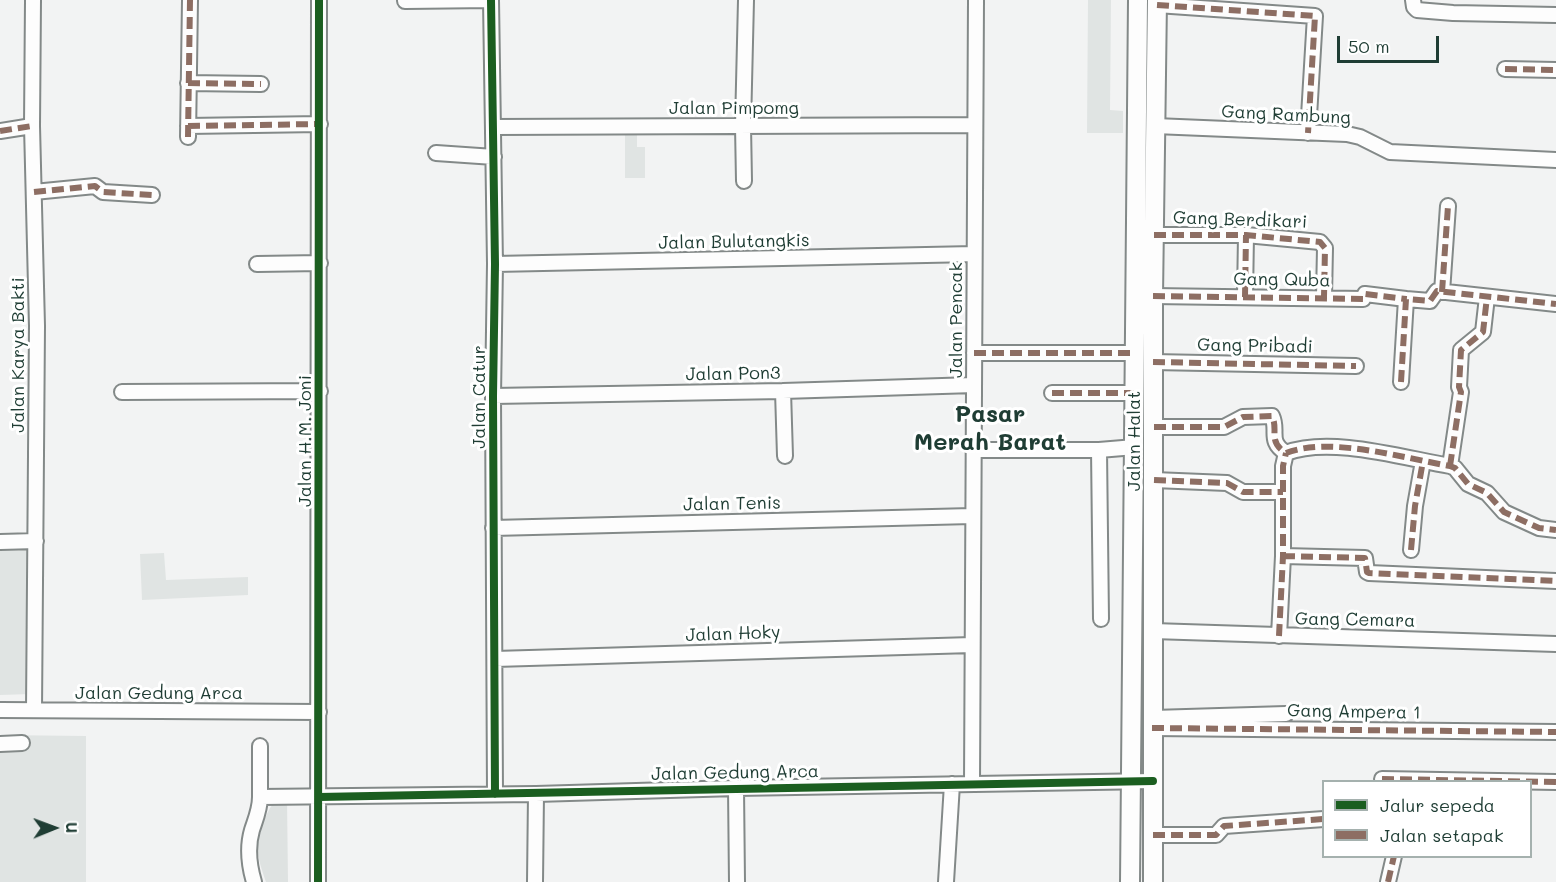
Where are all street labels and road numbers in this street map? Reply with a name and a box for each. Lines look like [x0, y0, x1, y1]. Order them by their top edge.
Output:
street label: Jalan Pimpomg [669, 97, 799, 119]
street label: Gang Rambung [1221, 101, 1351, 129]
street label: Gang Berdikari [1173, 207, 1307, 233]
street label: Jalan Bulutangkis [658, 230, 810, 254]
street label: Jalan Pencak [945, 262, 967, 378]
street label: Gang Quba [1233, 268, 1331, 292]
street label: Jalan Karya Bakti [7, 277, 29, 433]
street label: Gang Pribadi [1197, 334, 1313, 358]
street label: Jalan Catur [468, 345, 490, 449]
street label: Jalan Pon3 [685, 362, 781, 386]
street label: Jalan H.M. Joni [294, 375, 316, 507]
street label: Jalan Halat [1123, 391, 1145, 491]
street label: Jalan Tenis [683, 492, 781, 516]
street label: Gang Cemara [1295, 608, 1415, 632]
street label: Jalan Hoky [685, 622, 781, 646]
street label: Jalan Gedung Arca [75, 682, 243, 704]
street label: Gang Ampera 1 [1287, 700, 1421, 724]
street label: Jalan Gedung Arca [651, 761, 819, 785]

